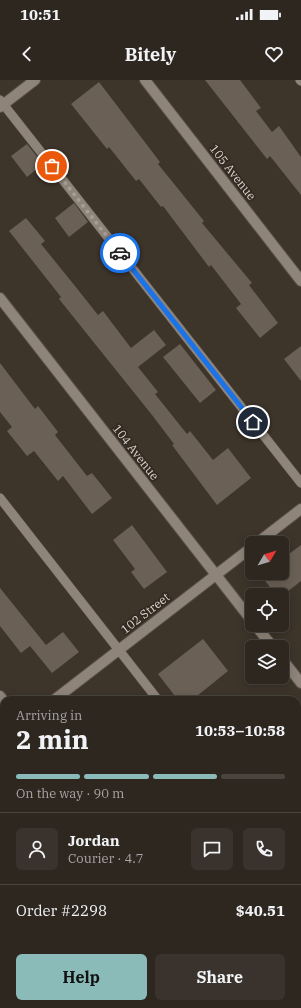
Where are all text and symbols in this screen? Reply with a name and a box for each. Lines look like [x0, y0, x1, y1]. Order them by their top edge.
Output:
text: 10:51 [20, 5, 61, 24]
icon: back [16, 43, 38, 65]
text: Bitely [125, 43, 176, 66]
icon: heart [263, 43, 285, 65]
street label: 105 Avenue [207, 141, 259, 203]
pin [35, 149, 69, 183]
icon: bag [41, 155, 63, 177]
courier [100, 233, 140, 273]
icon: car [109, 242, 131, 264]
pin [236, 405, 270, 439]
icon: home [242, 411, 264, 433]
street label: 104 Avenue [110, 421, 162, 483]
north arrow [245, 536, 289, 580]
map controls [245, 536, 289, 684]
button: locate [245, 588, 289, 632]
street label: 102 Street [117, 589, 173, 637]
button: layers [245, 640, 289, 684]
text: Arriving in [16, 707, 82, 724]
text: 10:53–10:58 [195, 721, 285, 740]
text: 2 min [16, 722, 89, 756]
text: On the way · 90 m [16, 785, 124, 802]
button: person [16, 828, 58, 870]
button: chat [191, 828, 233, 870]
button: phone [243, 828, 285, 870]
text: Jordan [68, 831, 120, 850]
text: Courier · 4.7 [68, 850, 144, 867]
text: Order #2298 [16, 901, 107, 920]
text: $40.51 [236, 901, 285, 920]
button: Help [16, 954, 147, 1000]
button: Share [155, 954, 285, 1000]

